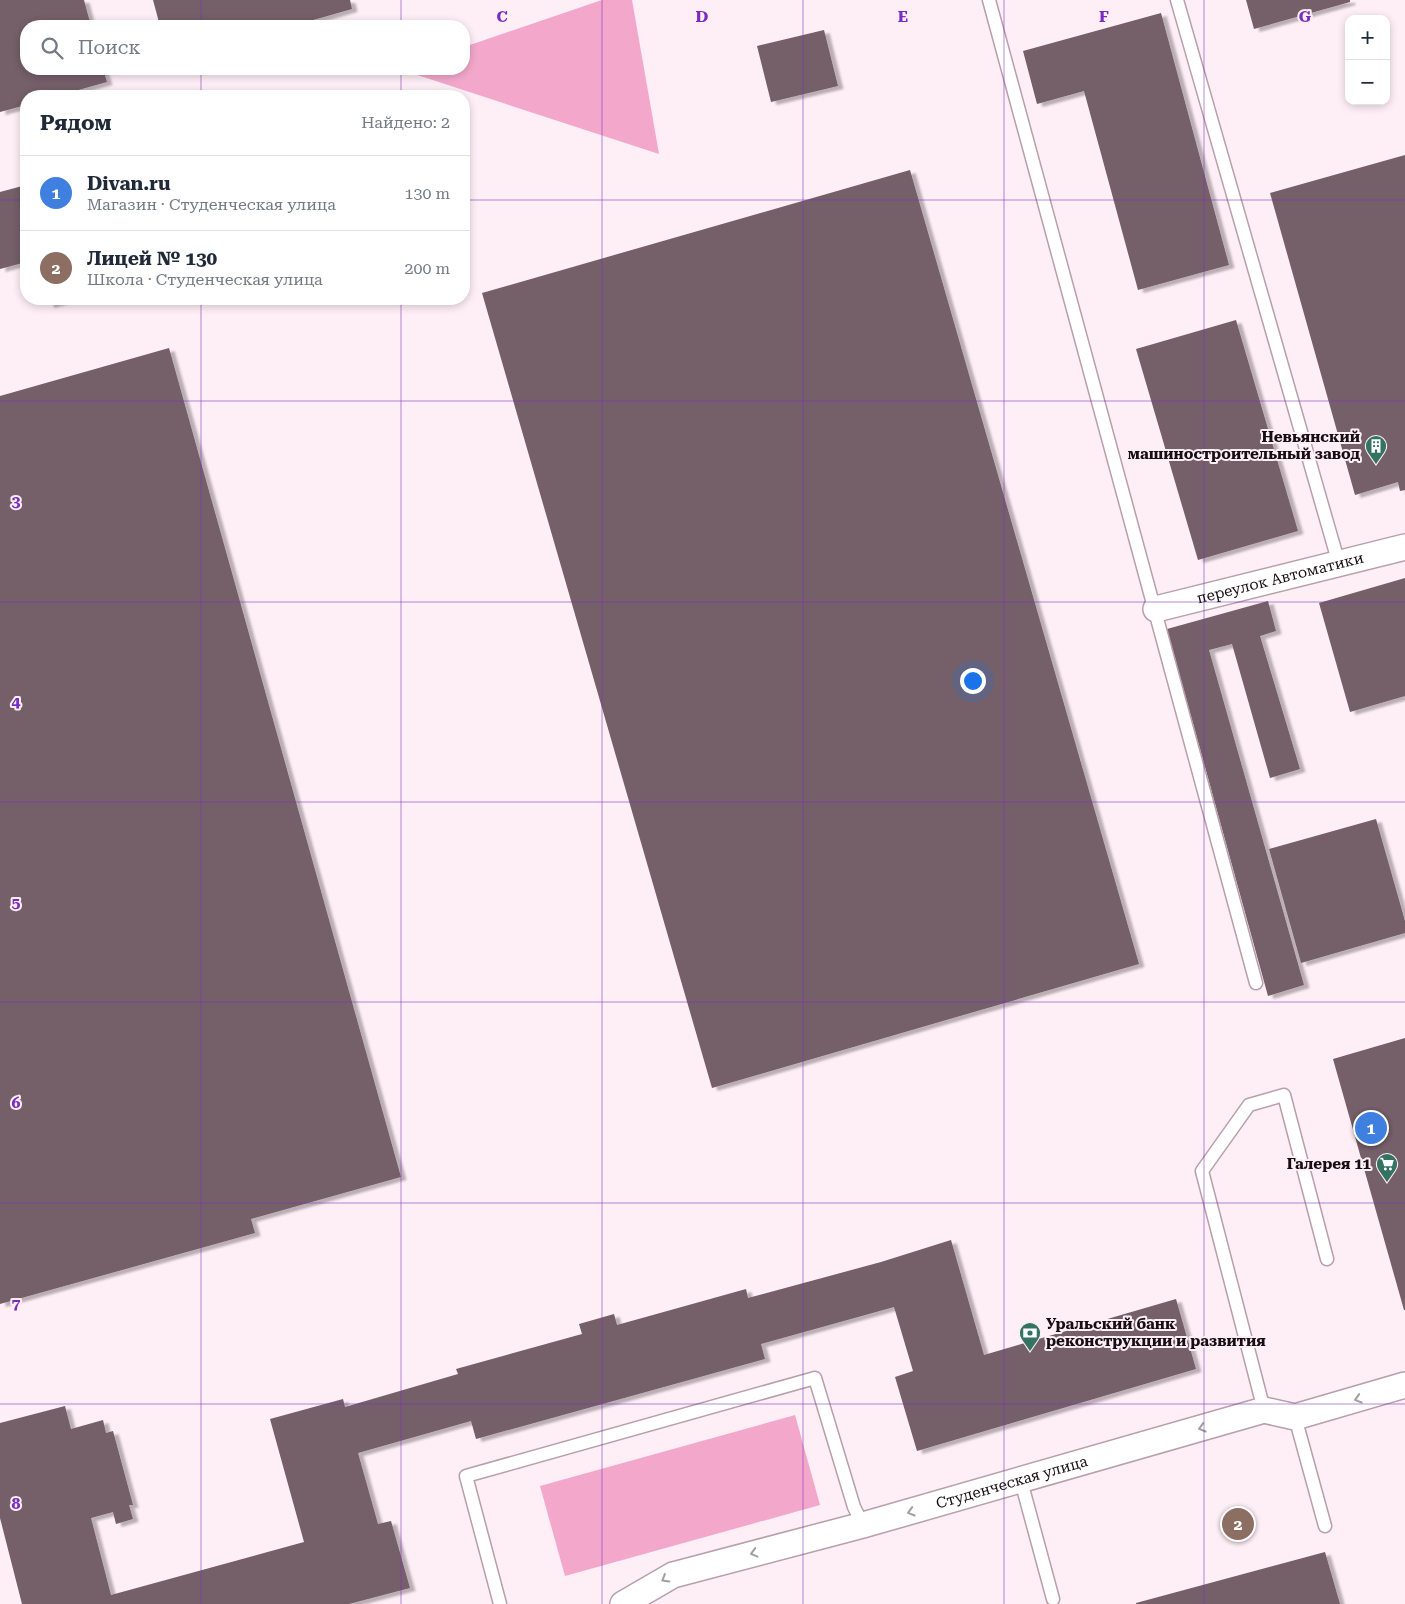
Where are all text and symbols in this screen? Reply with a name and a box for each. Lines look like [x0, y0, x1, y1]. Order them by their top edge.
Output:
text: C [496, 7, 508, 26]
text: D [696, 7, 709, 26]
text: E [898, 7, 908, 26]
text: F [1099, 7, 1109, 26]
text: G [1299, 7, 1312, 26]
map controls [1345, 15, 1390, 105]
button: + [1345, 15, 1390, 60]
search box [20, 20, 470, 75]
icon: search [38, 34, 66, 62]
text: Поиск [78, 36, 141, 59]
button: − [1345, 60, 1390, 105]
text: Рядом [40, 111, 112, 135]
text: Найдено: 2 [361, 113, 450, 132]
text: Divan.ru [87, 172, 171, 195]
text: 1 [52, 184, 60, 203]
text: 130 m [404, 184, 450, 203]
text: Магазин · Студенческая улица [87, 195, 336, 214]
text: Лицей № 130 [87, 247, 217, 270]
text: 2 [52, 259, 60, 278]
text: 200 m [404, 259, 450, 278]
text: Школа · Студенческая улица [87, 270, 323, 289]
place label: Невьянский машиностроительный завод [1128, 428, 1360, 463]
building icon: Невьянский машиностроительный завод [1364, 434, 1388, 465]
text: 3 [12, 492, 21, 511]
street label: переулок Автоматики [1195, 549, 1365, 607]
your location [960, 668, 986, 694]
text: 4 [12, 692, 21, 711]
text: 5 [12, 893, 21, 912]
text: 6 [12, 1093, 21, 1112]
pin: 1 [1355, 1109, 1387, 1147]
supermarket icon: Галерея 11 [1375, 1152, 1399, 1183]
place label: Галерея 11 [1287, 1155, 1372, 1173]
text: 7 [12, 1294, 21, 1313]
place label: Уральский банк реконструкции и развития [1046, 1315, 1266, 1350]
bank icon: Уральский банк реконструкции и развития [1018, 1321, 1042, 1352]
one-way arrow [1355, 1393, 1363, 1403]
one-way arrow [1198, 1423, 1206, 1433]
street label: Студенческая улица [934, 1452, 1090, 1513]
text: 8 [12, 1494, 21, 1513]
pin: 2 [1222, 1505, 1254, 1543]
one-way arrow [907, 1506, 915, 1516]
one-way arrow [749, 1547, 758, 1558]
one-way arrow [661, 1573, 670, 1583]

